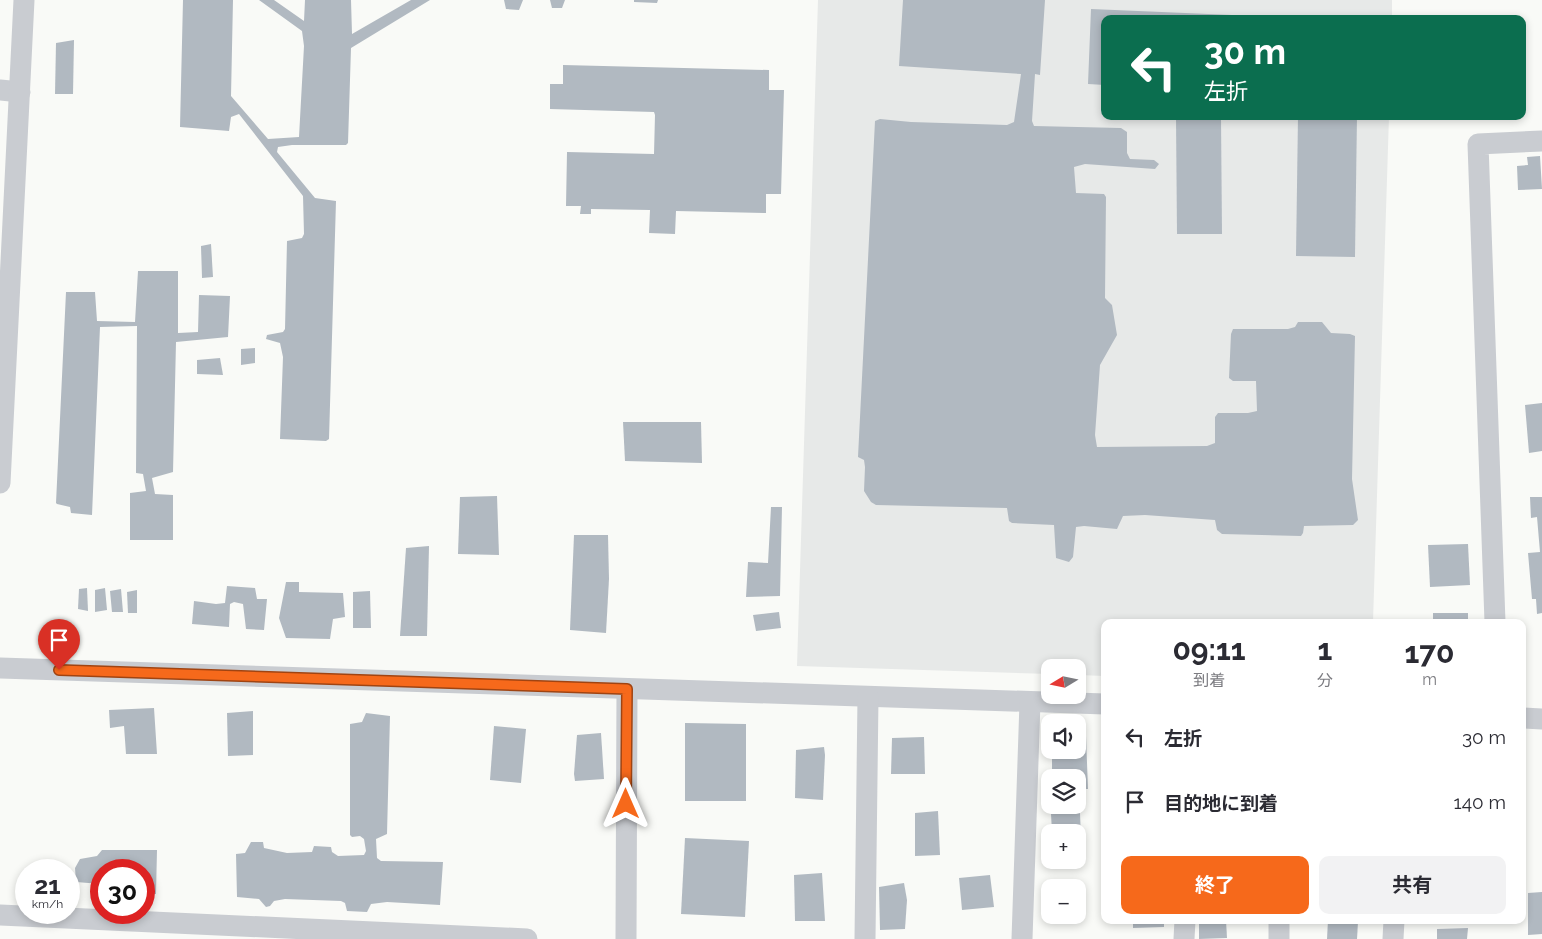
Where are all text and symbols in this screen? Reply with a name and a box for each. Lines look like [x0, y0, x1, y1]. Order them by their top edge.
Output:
text: 30 m [1204, 31, 1286, 72]
icon: left [1121, 35, 1186, 100]
text: 左折 [1204, 78, 1248, 104]
pin [38, 619, 80, 670]
icon: arrive [45, 626, 73, 654]
text: 09:11 [1172, 632, 1246, 667]
text: 1 [1318, 632, 1332, 667]
text: 170 [1404, 635, 1455, 670]
north arrow [1041, 659, 1086, 704]
map controls [1041, 659, 1086, 924]
text: m [1422, 670, 1437, 689]
text: 到着 [1193, 671, 1225, 690]
text: 分 [1317, 671, 1333, 690]
button: sound [1041, 714, 1086, 759]
icon: left [1121, 723, 1149, 751]
text: 30 m [1462, 726, 1506, 748]
text: 左折 [1164, 727, 1202, 749]
button: layers [1041, 769, 1086, 814]
position arrow [599, 777, 651, 829]
icon: arrive [1121, 788, 1149, 816]
text: 140 m [1454, 791, 1506, 813]
text: 目的地に到着 [1164, 792, 1278, 814]
button: + [1041, 824, 1086, 869]
button: 終了 [1121, 856, 1309, 914]
button: 共有 [1319, 856, 1506, 914]
speed limit sign: 30 [90, 859, 155, 924]
text: 21 [34, 870, 61, 900]
button: − [1041, 879, 1086, 924]
text: km/h [32, 897, 63, 911]

